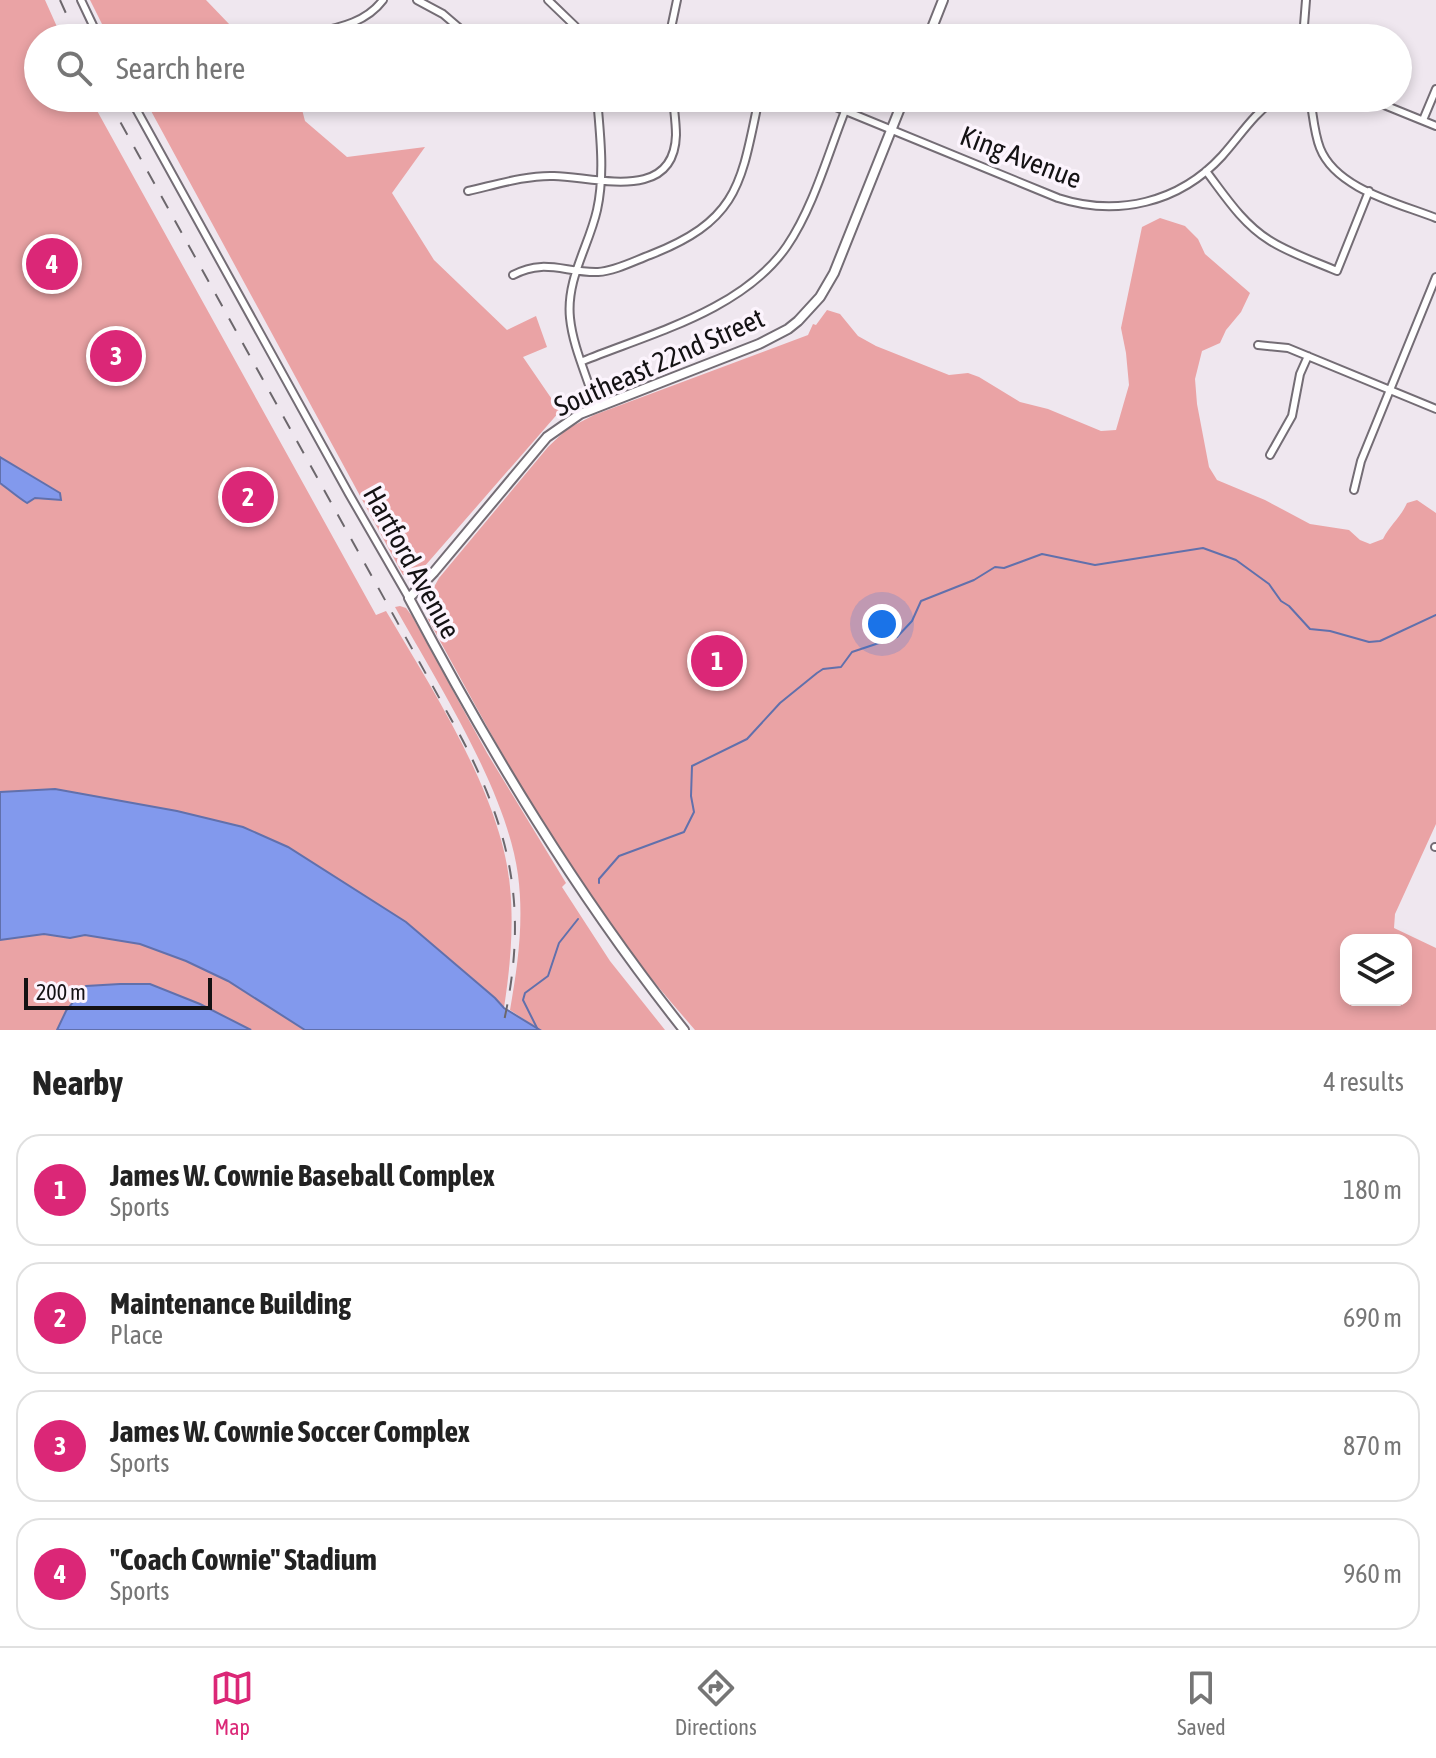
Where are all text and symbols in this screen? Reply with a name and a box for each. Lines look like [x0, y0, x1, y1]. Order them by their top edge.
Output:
search box [24, 24, 1412, 112]
icon: search [52, 46, 96, 90]
text: Search here [116, 51, 245, 85]
street label: King Avenue [956, 119, 1086, 195]
pin: 4 [26, 234, 78, 294]
street label: Southeast 22nd Street [549, 301, 769, 423]
pin: 3 [90, 326, 142, 386]
pin: 2 [222, 467, 274, 527]
street label: Hartford Avenue [357, 480, 467, 644]
your location [862, 604, 902, 644]
pin: 1 [691, 631, 743, 691]
map controls [1340, 934, 1412, 1006]
button: layers [1340, 934, 1412, 1006]
scale bar [24, 974, 212, 1010]
text: 200 m [36, 979, 86, 1005]
text: Nearby [32, 1063, 123, 1102]
text: 4 results [1323, 1067, 1404, 1097]
text: James W. Cownie Baseball Complex [110, 1158, 495, 1192]
text: 1 [54, 1175, 66, 1205]
text: 180 m [1343, 1175, 1402, 1205]
text: Sports [110, 1192, 170, 1222]
text: Maintenance Building [110, 1286, 351, 1320]
text: 2 [54, 1303, 66, 1333]
text: 690 m [1343, 1303, 1402, 1333]
text: Place [110, 1320, 163, 1350]
text: James W. Cownie Soccer Complex [110, 1414, 470, 1448]
text: 3 [54, 1431, 66, 1461]
text: 870 m [1343, 1431, 1402, 1461]
text: Sports [110, 1448, 170, 1478]
text: "Coach Cownie" Stadium [110, 1542, 377, 1576]
text: 4 [54, 1559, 66, 1589]
text: 960 m [1343, 1559, 1402, 1589]
text: Sports [110, 1576, 170, 1606]
tab: Map [210, 1666, 254, 1740]
tab: Directions [675, 1666, 757, 1740]
tab: Saved [1177, 1666, 1226, 1740]

